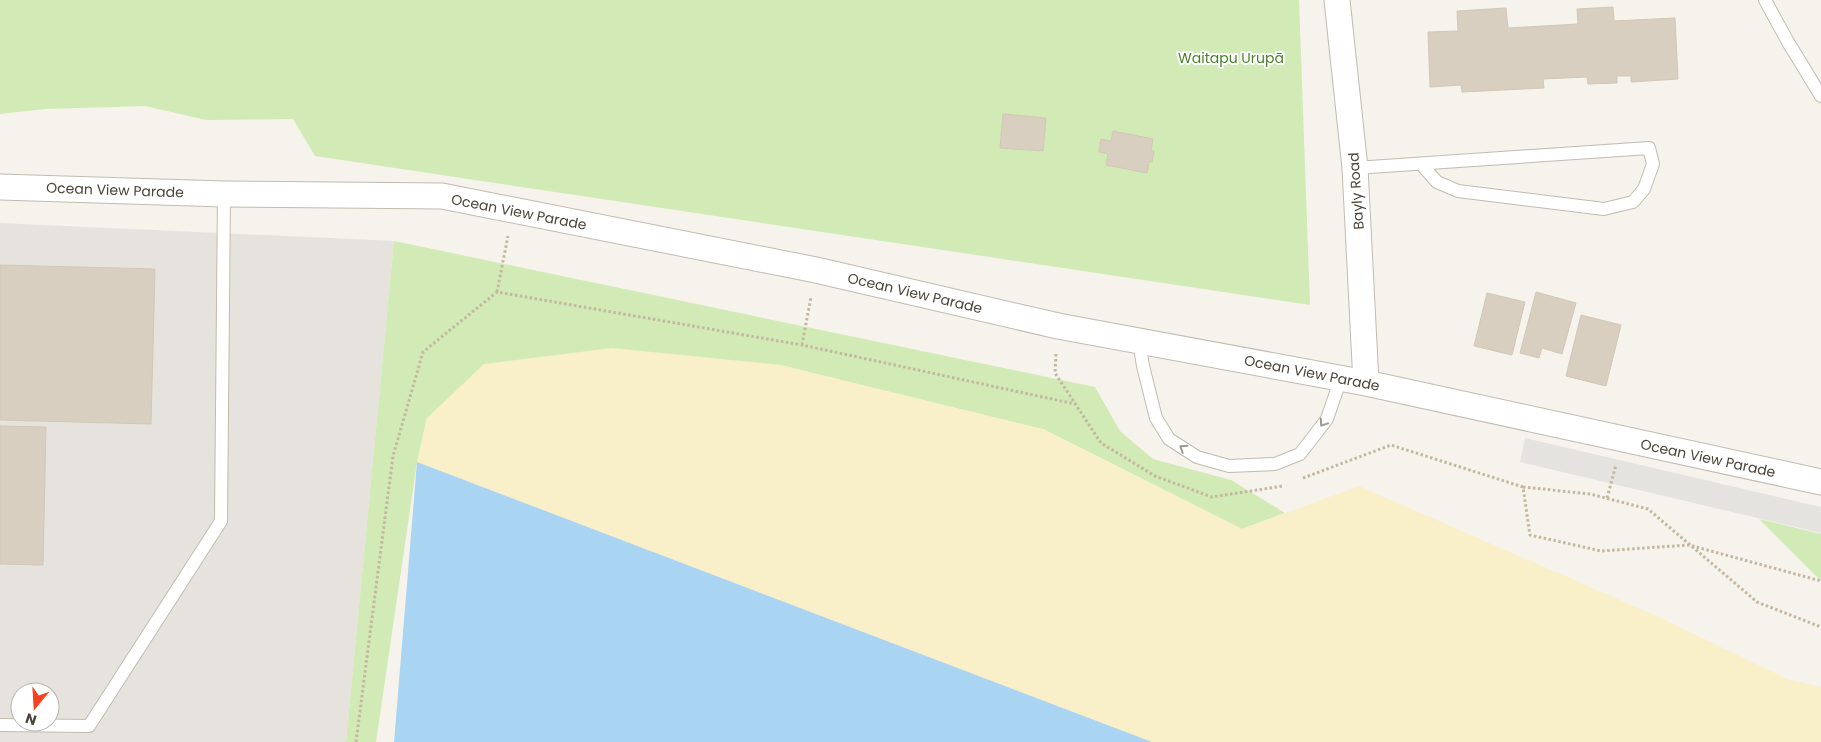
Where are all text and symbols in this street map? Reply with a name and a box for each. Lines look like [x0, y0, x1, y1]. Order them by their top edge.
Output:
park label: Waitapu Urupā [1178, 48, 1284, 68]
street label: Bayly Road [1343, 152, 1369, 230]
street label: Ocean View Parade [46, 178, 184, 202]
street label: Ocean View Parade [450, 189, 589, 235]
street label: Ocean View Parade [846, 268, 985, 318]
street label: Ocean View Parade [1243, 350, 1382, 396]
one-way arrow [1320, 418, 1330, 427]
street label: Ocean View Parade [1639, 434, 1778, 482]
one-way arrow [1179, 445, 1188, 454]
north arrow [10, 682, 60, 732]
text: N [23, 708, 39, 731]

